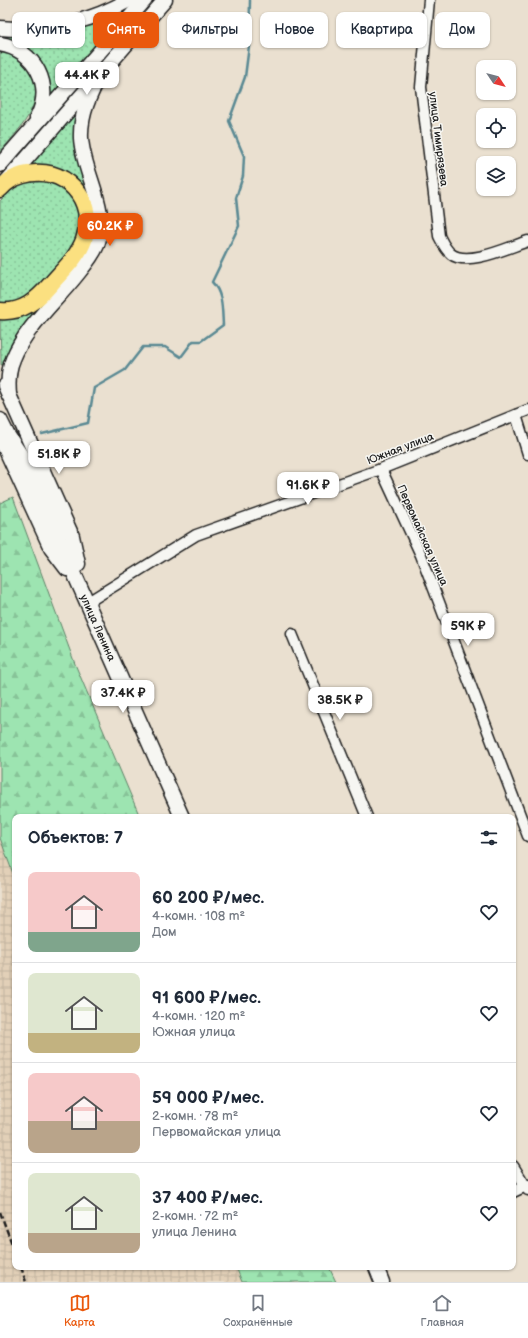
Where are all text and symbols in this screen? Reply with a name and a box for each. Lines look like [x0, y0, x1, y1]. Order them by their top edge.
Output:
chip: Купить [12, 12, 85, 48]
chip: Снять [93, 12, 159, 48]
chip: Фильтры [167, 12, 252, 48]
chip: Новое [260, 12, 328, 48]
chip: Квартира [336, 12, 427, 48]
chip: Дом [435, 12, 490, 48]
north arrow [476, 60, 516, 100]
map controls [476, 60, 516, 196]
pin: 44.4K ₽ [50, 62, 124, 96]
text: 44.4K ₽ [64, 67, 110, 83]
street label: улица Тимирязева [426, 91, 451, 188]
button: locate [476, 108, 516, 148]
button: layers [476, 156, 516, 196]
pin: 60.2K ₽ [73, 213, 147, 247]
text: 60.2K ₽ [87, 218, 133, 234]
street label: Южная улица [365, 430, 436, 467]
pin: 51.8K ₽ [22, 441, 96, 475]
text: 51.8K ₽ [37, 446, 81, 462]
pin: 91.6K ₽ [271, 472, 345, 506]
text: 91.6K ₽ [286, 477, 330, 493]
street label: Первомайская улица [394, 483, 451, 588]
street label: улица Ленина [77, 592, 118, 664]
pin: 59K ₽ [440, 613, 496, 647]
text: 59K ₽ [450, 618, 486, 634]
pin: 37.4K ₽ [86, 680, 160, 714]
text: 37.4K ₽ [100, 685, 146, 701]
pin: 38.5K ₽ [303, 687, 377, 721]
text: 38.5K ₽ [317, 692, 363, 708]
icon: filters [478, 827, 500, 849]
text: Объектов: 7 [28, 828, 123, 848]
icon: home [60, 888, 108, 936]
text: 60 200 ₽/мес. [152, 888, 264, 908]
icon: heart [478, 901, 500, 923]
text: 4-комн. · 108 m² [152, 908, 245, 924]
text: Дом [152, 924, 177, 940]
text: 91 600 ₽/мес. [152, 988, 261, 1008]
icon: home [60, 989, 108, 1037]
icon: heart [478, 1002, 500, 1024]
text: 4-комн. · 120 m² [152, 1008, 245, 1024]
text: Южная улица [152, 1024, 236, 1040]
text: 59 000 ₽/мес. [152, 1088, 264, 1108]
icon: home [60, 1089, 108, 1137]
icon: heart [478, 1102, 500, 1124]
text: 2-комн. · 78 m² [152, 1108, 238, 1124]
text: Первомайская улица [152, 1124, 281, 1140]
text: 37 400 ₽/мес. [152, 1188, 263, 1208]
icon: home [60, 1189, 108, 1237]
icon: heart [478, 1202, 500, 1224]
text: 2-комн. · 72 m² [152, 1208, 238, 1224]
text: улица Ленина [152, 1224, 237, 1240]
tab: Карта [64, 1292, 95, 1329]
tab: Сохранённые [223, 1292, 293, 1329]
tab: Главная [421, 1292, 464, 1329]

